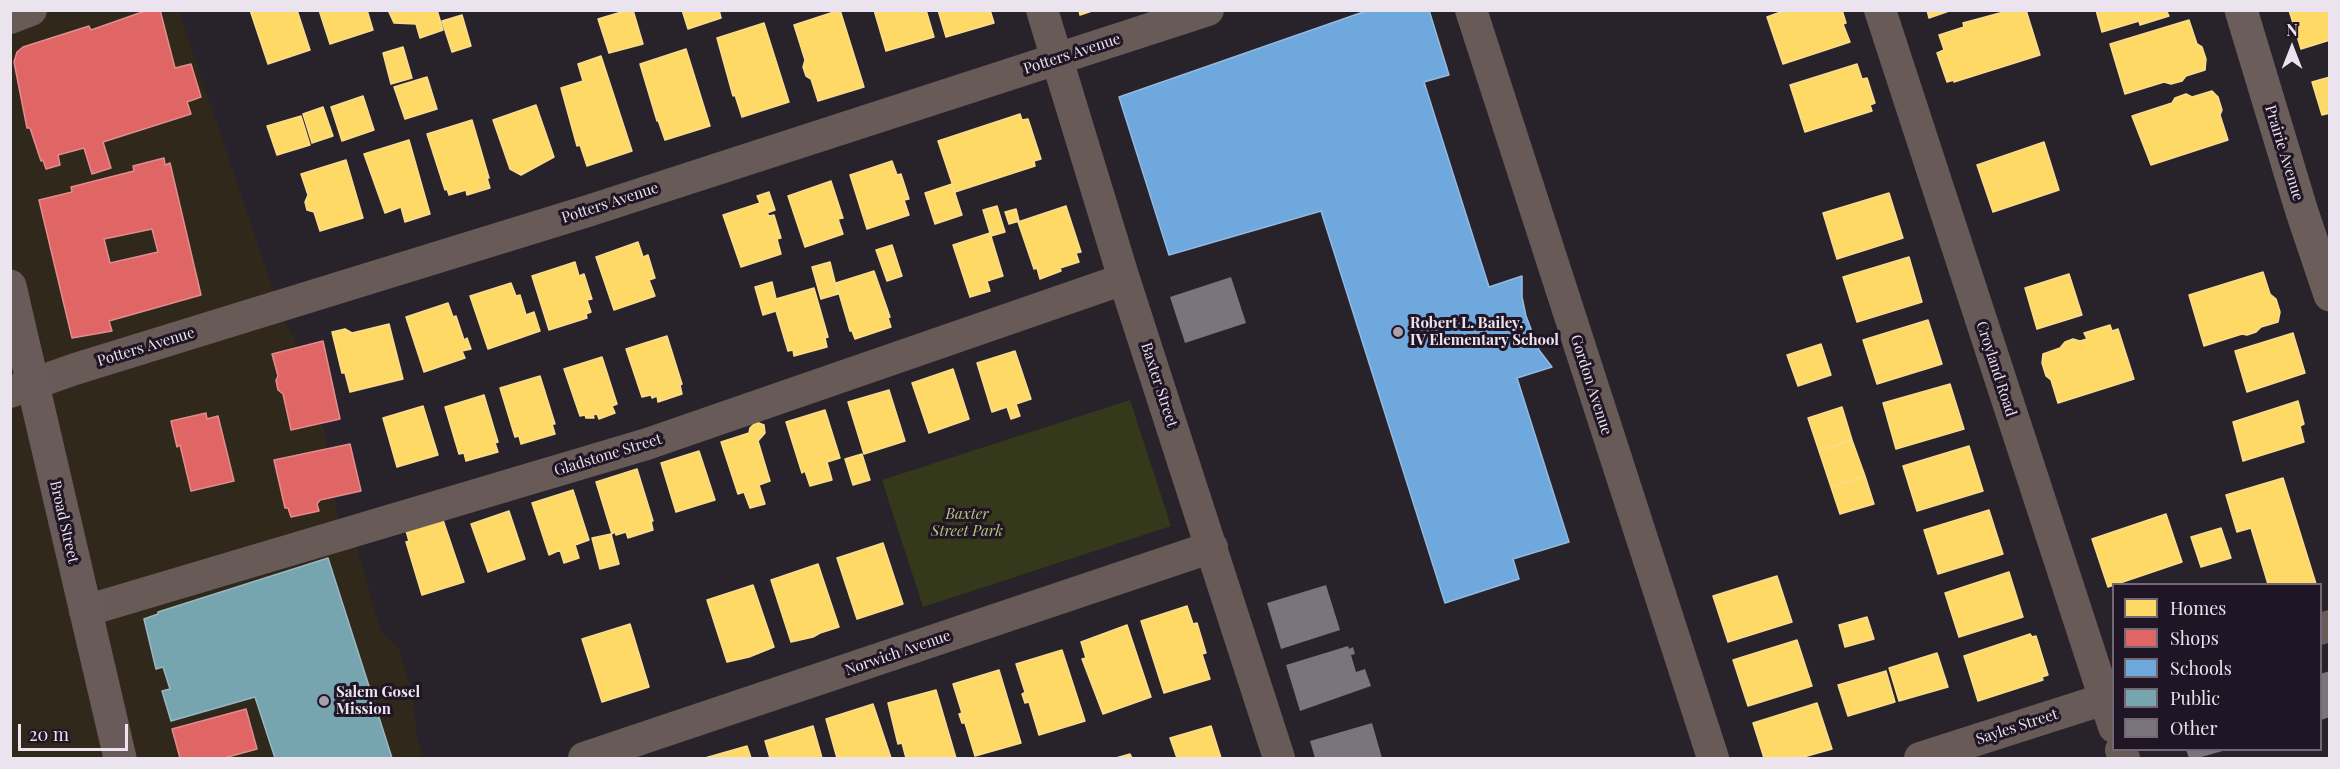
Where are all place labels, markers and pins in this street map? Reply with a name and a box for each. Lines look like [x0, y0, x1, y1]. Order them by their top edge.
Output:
place label: Robert L. Bailey, IV Elementary School [1410, 314, 1559, 349]
marker: Robert L. Bailey, IV Elementary School [1391, 325, 1405, 339]
place label: Salem Gosel Mission [336, 683, 420, 718]
marker: Salem Gosel Mission [317, 694, 331, 708]

